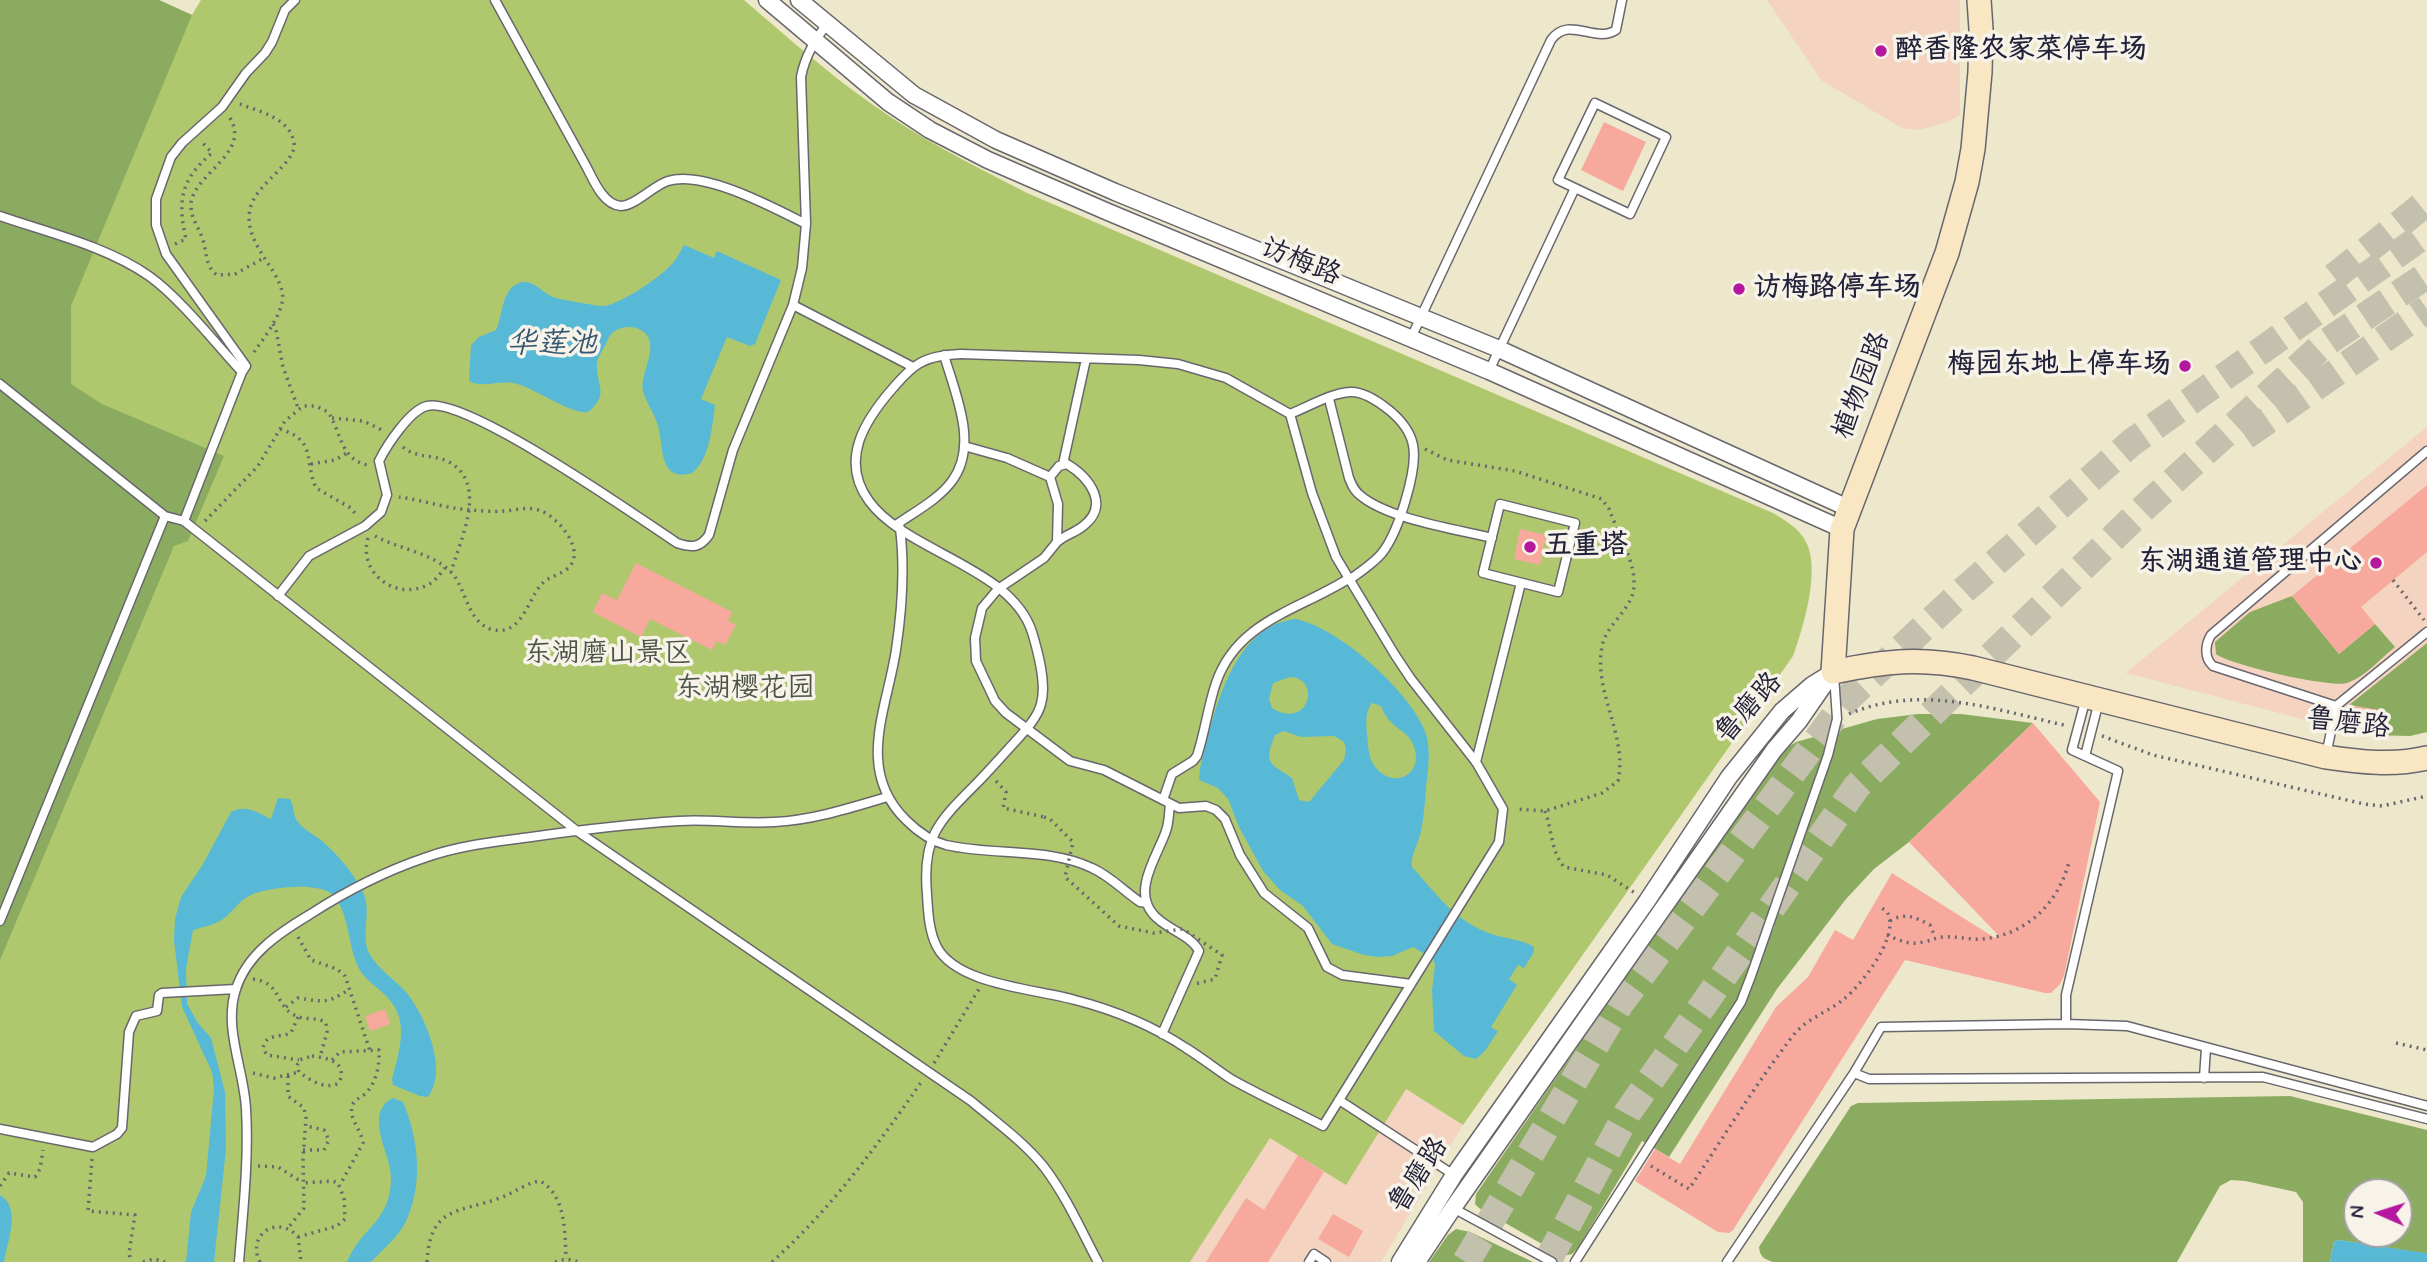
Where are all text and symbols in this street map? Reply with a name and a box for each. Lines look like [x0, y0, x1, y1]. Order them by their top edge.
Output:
place label: 醉香隆农家菜停车场 [1895, 34, 2147, 68]
marker: 醉香隆农家菜停车场 [1873, 43, 1889, 59]
street label: 访梅路 [1255, 232, 1345, 294]
place label: 访梅路停车场 [1753, 272, 1921, 306]
marker: 访梅路停车场 [1731, 281, 1747, 297]
water label: 华莲池 [507, 328, 597, 364]
street label: 植物园路 [1827, 328, 1899, 444]
place label: 梅园东地上停车场 [1947, 349, 2171, 383]
marker: 梅园东地上停车场 [2177, 358, 2193, 374]
place label: 五重塔 [1544, 530, 1628, 564]
marker: 五重塔 [1522, 539, 1538, 555]
place label: 东湖通道管理中心 [2138, 546, 2362, 580]
marker: 东湖通道管理中心 [2368, 555, 2384, 571]
park label: 东湖磨山景区 [524, 638, 692, 672]
street label: 鲁磨路 [1709, 667, 1791, 751]
park label: 东湖樱花园 [675, 673, 815, 707]
street label: 鲁磨路 [2304, 703, 2392, 747]
street label: 鲁磨路 [1383, 1132, 1457, 1220]
north arrow [2343, 1178, 2413, 1248]
text: N [2346, 1205, 2371, 1219]

